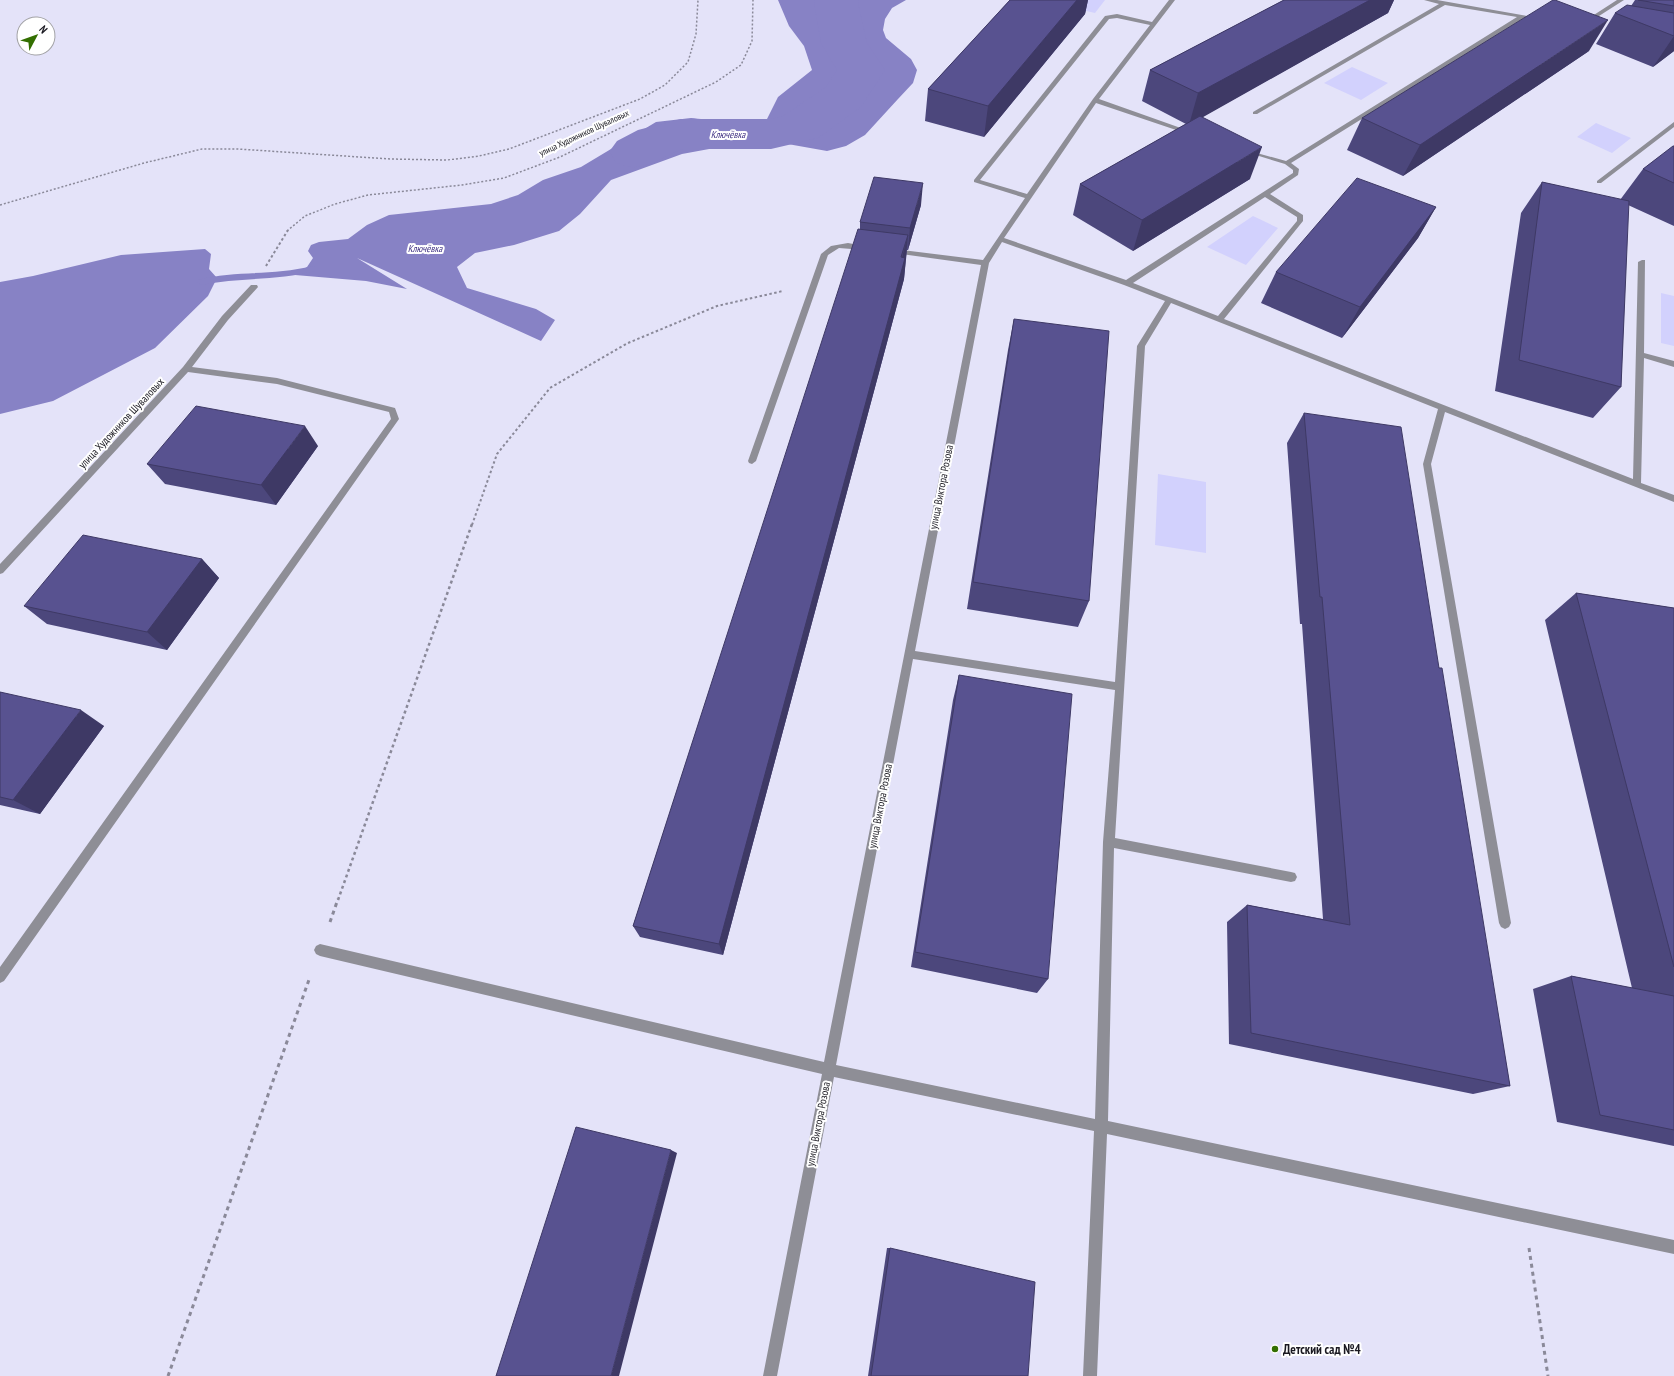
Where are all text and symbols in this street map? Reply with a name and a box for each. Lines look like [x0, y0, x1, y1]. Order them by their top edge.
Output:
north arrow [16, 16, 56, 56]
text: N [36, 23, 51, 36]
street label: улица Художников Шуваловых [537, 107, 631, 158]
water label: Ключёвка [711, 128, 746, 141]
water label: Ключёвка [408, 242, 443, 255]
street label: улица Художников Шуваловых [75, 374, 167, 471]
street label: улица Виктора Розова [926, 444, 956, 530]
street label: улица Виктора Розова [865, 763, 895, 849]
street label: улица Виктора Розова [803, 1081, 833, 1167]
place label: Детский сад №4 [1283, 1341, 1361, 1358]
marker: Детский сад №4 [1270, 1344, 1280, 1354]

